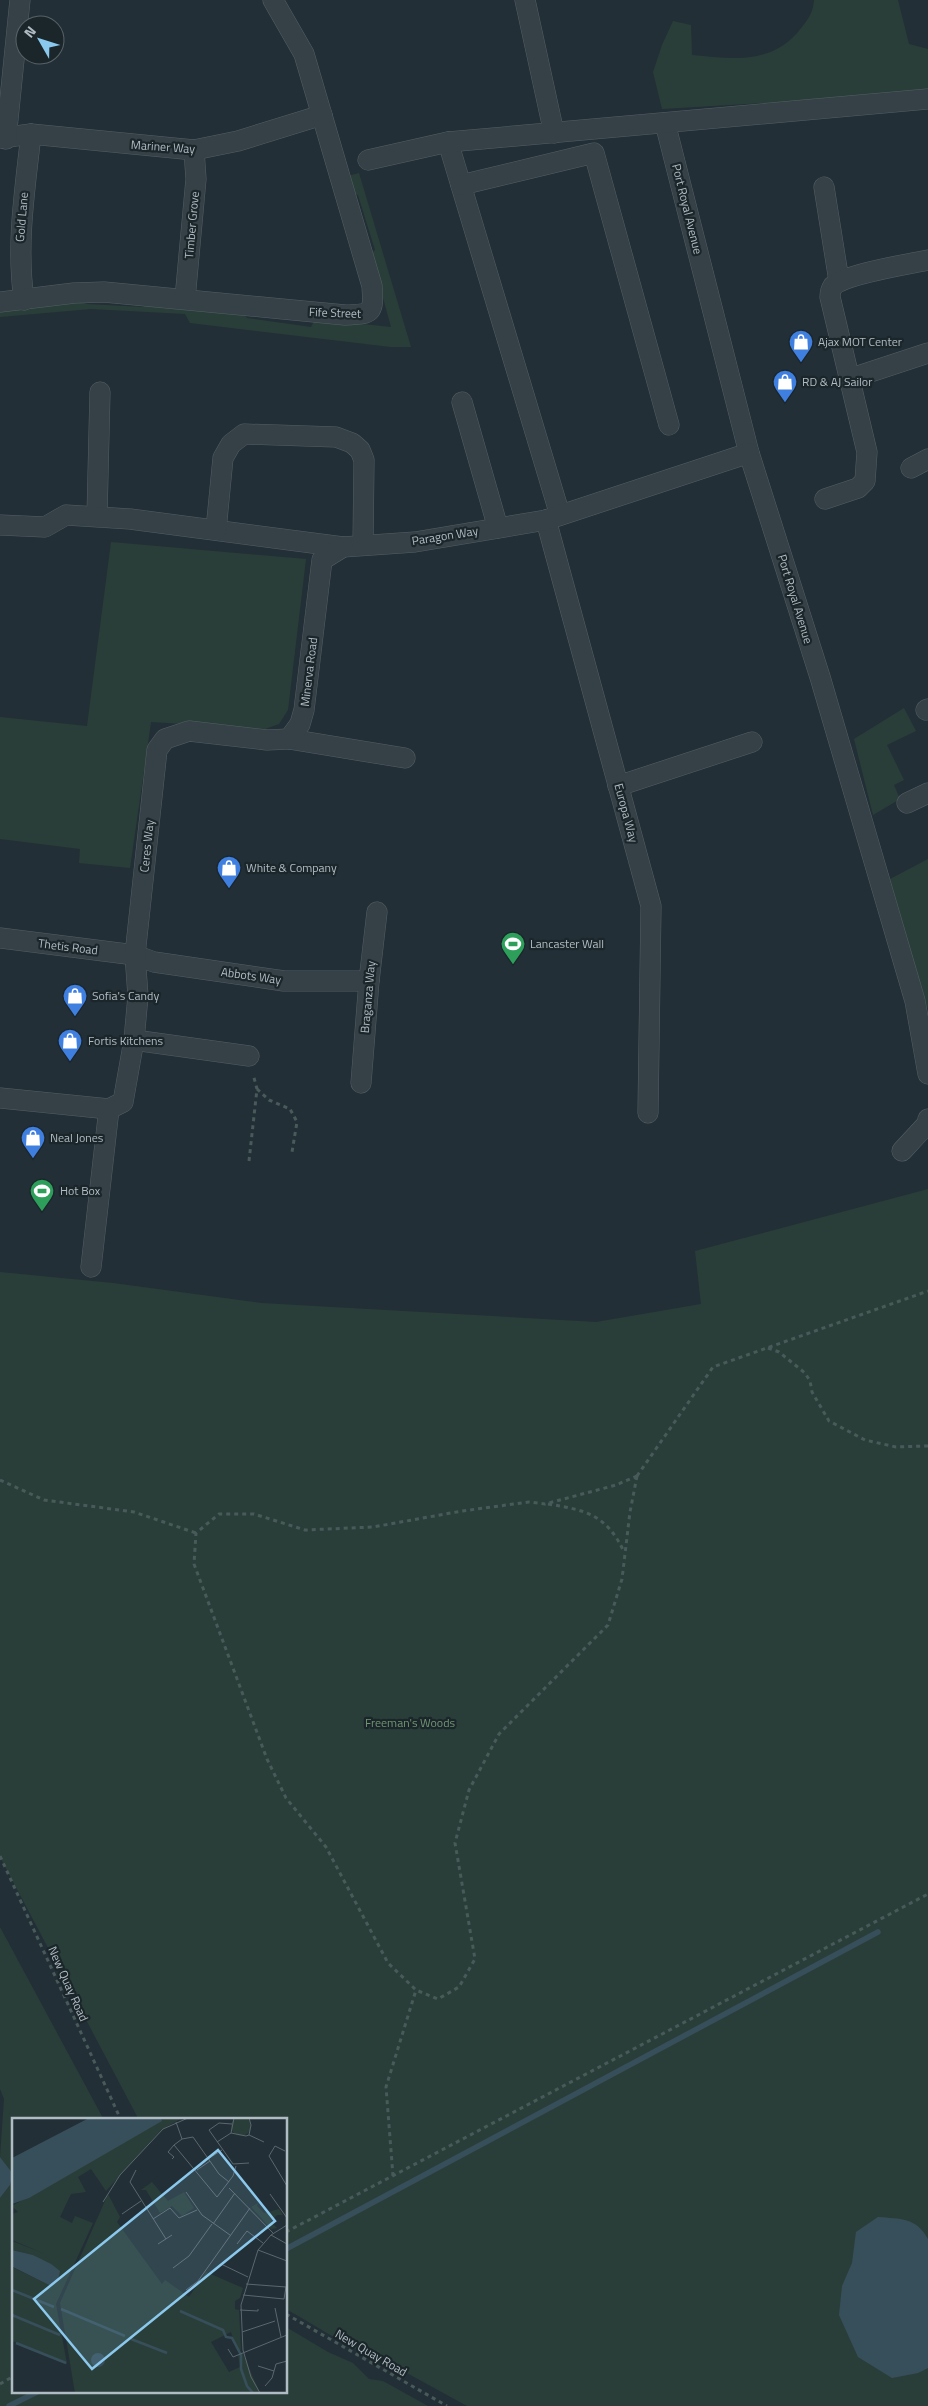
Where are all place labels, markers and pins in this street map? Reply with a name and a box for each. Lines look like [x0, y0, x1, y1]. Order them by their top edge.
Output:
shop icon: Ajax MOT Center [788, 329, 814, 363]
place label: Ajax MOT Center [818, 332, 902, 351]
shop icon: RD & AJ Sailor [772, 369, 798, 403]
place label: RD & AJ Sailor [802, 372, 872, 391]
shop icon: White & Company [216, 855, 242, 889]
place label: White & Company [246, 858, 337, 877]
sports icon: Lancaster Wall [500, 931, 526, 965]
place label: Lancaster Wall [530, 934, 604, 953]
shop icon: Sofia's Candy [62, 983, 88, 1017]
place label: Sofia's Candy [92, 986, 159, 1005]
shop icon: Fortis Kitchens [57, 1028, 83, 1062]
place label: Fortis Kitchens [88, 1031, 163, 1050]
shop icon: Neal Jones [20, 1125, 46, 1159]
place label: Neal Jones [50, 1128, 104, 1147]
sports icon: Hot Box [29, 1178, 55, 1212]
place label: Hot Box [60, 1181, 101, 1200]

